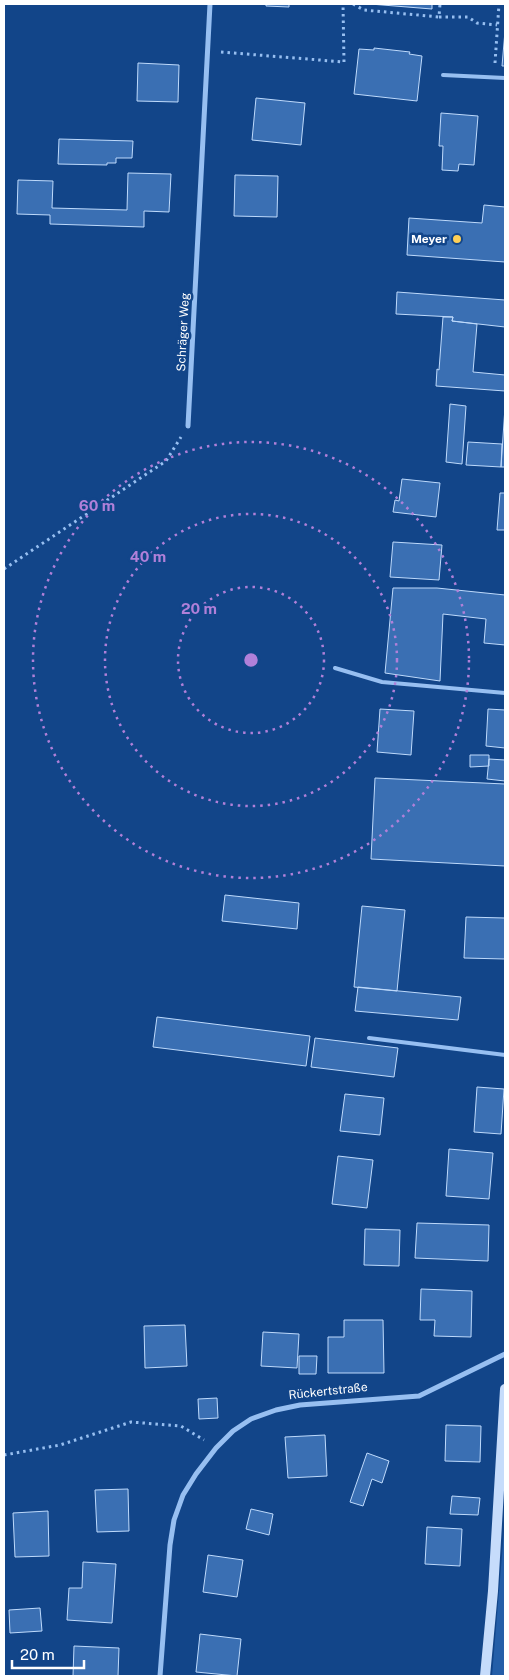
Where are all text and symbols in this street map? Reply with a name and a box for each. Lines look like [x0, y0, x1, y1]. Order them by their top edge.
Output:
place label: Meyer [411, 232, 447, 246]
marker: Meyer [451, 233, 463, 245]
street label: Schräger Weg [174, 292, 192, 372]
text: 60 m [79, 497, 115, 514]
text: 40 m [130, 548, 166, 565]
text: 20 m [181, 600, 217, 617]
centre of rings [242, 651, 260, 669]
street label: Rückertstraße [288, 1380, 368, 1402]
scale bar [12, 1638, 85, 1670]
text: 20 m [20, 1646, 55, 1663]

